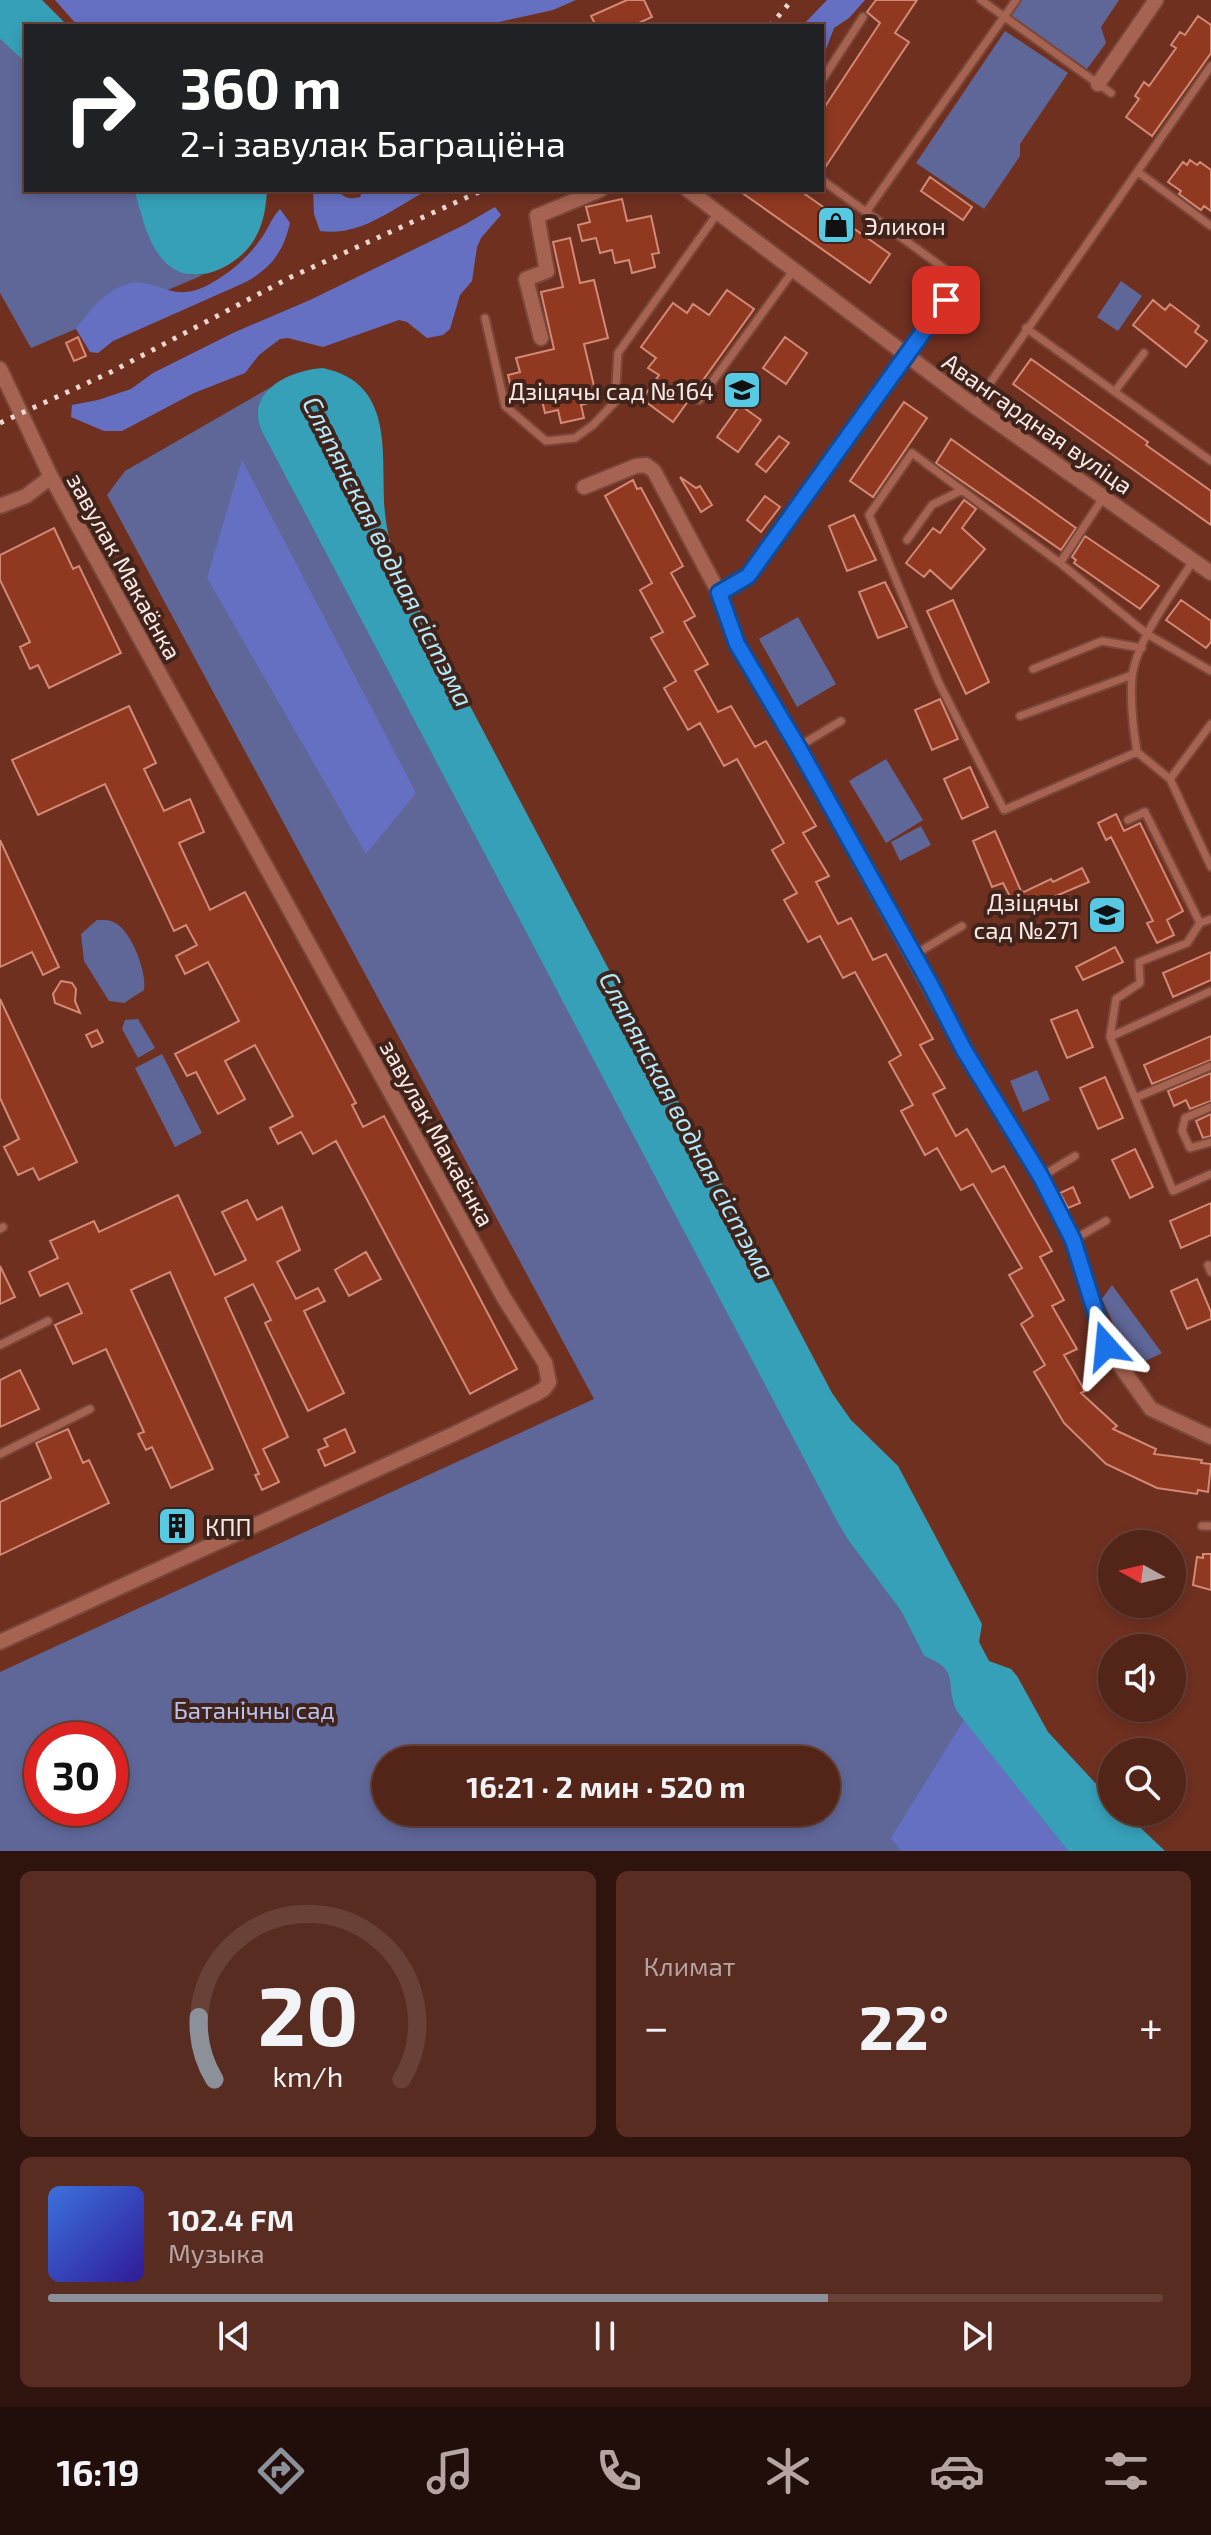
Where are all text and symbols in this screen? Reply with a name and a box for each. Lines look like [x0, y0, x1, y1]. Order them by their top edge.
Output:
text: 360 m [180, 53, 342, 120]
icon: right [48, 56, 152, 160]
text: 2-і завулак Баграціёна [180, 121, 566, 164]
shop icon: Эликон [815, 204, 857, 246]
place label: Эликон [864, 211, 946, 240]
pin [912, 266, 980, 334]
icon: arrive [924, 278, 968, 322]
street label: Авангардная вуліца [937, 346, 1139, 500]
school or university icon: Дзіцячы сад №164 [721, 369, 763, 411]
place label: Дзіцячы сад №164 [509, 376, 714, 405]
water label: Сляпянская водная сістэма [297, 391, 481, 711]
street label: завулак Макаёнка [61, 468, 188, 665]
place label: Дзіцячы сад №271 [974, 887, 1079, 944]
school or university icon: Дзіцячы сад №271 [1086, 894, 1128, 936]
water label: Сляпянская водная сістэма [594, 966, 782, 1284]
street label: завулак Макаёнка [374, 1035, 501, 1232]
position arrow [1064, 1304, 1148, 1388]
building icon: КПП [156, 1505, 198, 1547]
place label: КПП [205, 1512, 252, 1541]
north arrow [1098, 1530, 1186, 1618]
map controls [1098, 1530, 1186, 1826]
button: sound [1098, 1634, 1186, 1722]
park label: Батанічны сад [173, 1695, 335, 1724]
speed limit sign: 30 [24, 1722, 128, 1826]
button: search [1098, 1738, 1186, 1826]
text: 16:21 · 2 мин · 520 m [466, 1768, 746, 1804]
text: Климат [644, 1950, 736, 1981]
text: 20 [257, 1963, 358, 2063]
text: 22° [859, 1990, 949, 2062]
text: − [644, 1999, 669, 2052]
text: + [1139, 1999, 1163, 2052]
text: km/h [272, 2058, 343, 2093]
text: 102.4 FM [168, 2201, 294, 2237]
text: Музыка [168, 2237, 265, 2268]
icon: previous [212, 2314, 256, 2358]
icon: pause [583, 2314, 627, 2358]
icon: next [955, 2314, 999, 2358]
icon: directions [253, 2443, 309, 2499]
icon: music [422, 2443, 478, 2499]
icon: phone [591, 2443, 647, 2499]
icon: climate [760, 2443, 816, 2499]
icon: car [929, 2443, 985, 2499]
icon: filters [1098, 2443, 1154, 2499]
text: 16:19 [57, 2450, 139, 2493]

